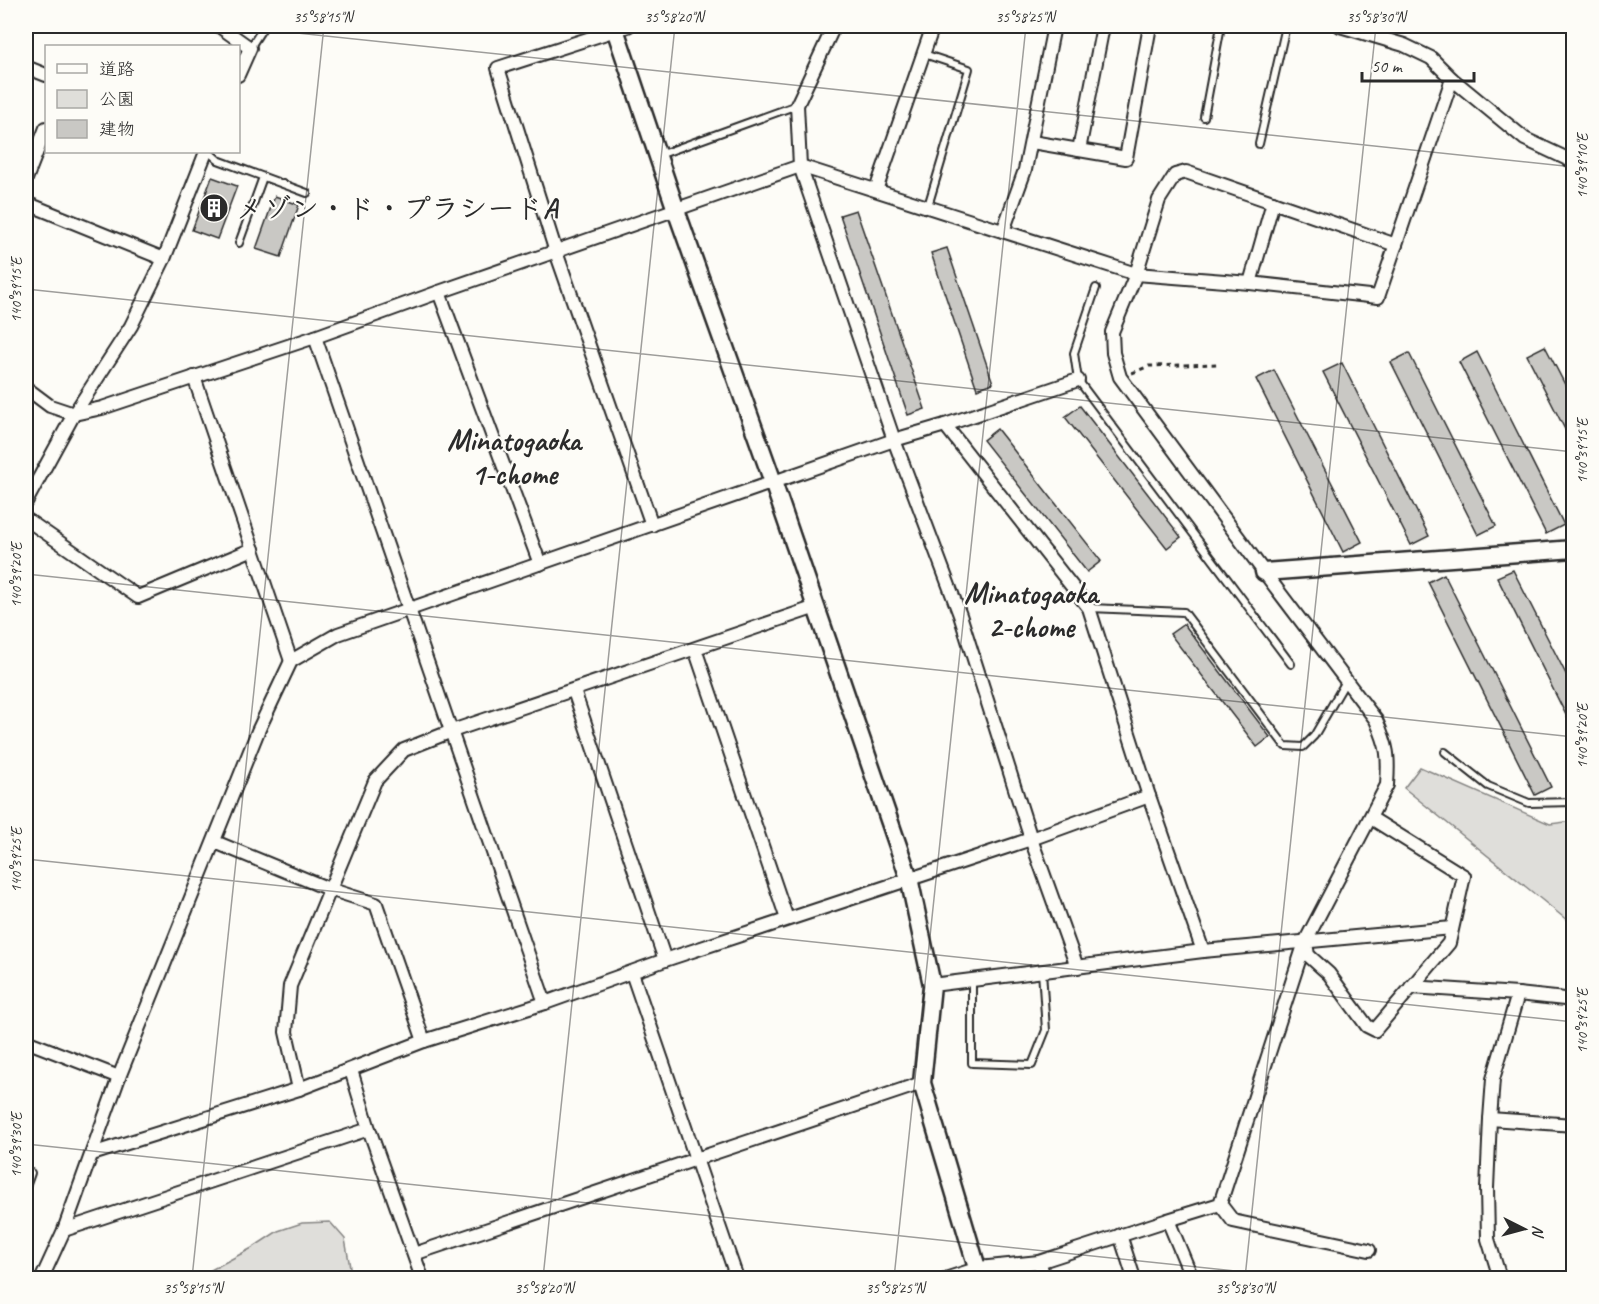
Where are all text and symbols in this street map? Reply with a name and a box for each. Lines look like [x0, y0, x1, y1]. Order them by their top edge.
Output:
text: 35°58'15"N [293, 8, 356, 27]
text: 35°58'20"N [644, 8, 707, 27]
text: 35°58'25"N [995, 8, 1058, 27]
text: 35°58'30"N [1346, 8, 1409, 27]
legend [45, 45, 240, 153]
scale bar [1362, 45, 1474, 83]
text: 50 m [1371, 55, 1404, 77]
text: 道路 [99, 58, 135, 80]
text: 公園 [99, 88, 135, 110]
text: 建物 [99, 118, 135, 140]
text: 140°39'10"E [1573, 132, 1592, 198]
place label: メゾン・ド・プラシードA [235, 191, 559, 226]
building icon: メゾン・ド・プラシードA [198, 192, 230, 224]
text: 140°39'15"E [7, 256, 26, 322]
text: 140°39'15"E [1573, 417, 1592, 483]
district label: Minatogaoka 1-chome [447, 421, 583, 493]
text: 140°39'20"E [7, 541, 26, 607]
district label: Minatogaoka 2-chome [964, 574, 1100, 646]
text: 140°39'20"E [1573, 702, 1592, 768]
text: 140°39'25"E [7, 826, 26, 892]
text: 140°39'25"E [1573, 987, 1592, 1053]
text: 140°39'30"E [7, 1111, 26, 1177]
north arrow [1494, 1199, 1554, 1259]
text: N [1527, 1224, 1548, 1240]
text: 35°58'15"N [163, 1279, 226, 1298]
text: 35°58'20"N [514, 1279, 577, 1298]
text: 35°58'25"N [865, 1279, 928, 1298]
text: 35°58'30"N [1215, 1279, 1278, 1298]

